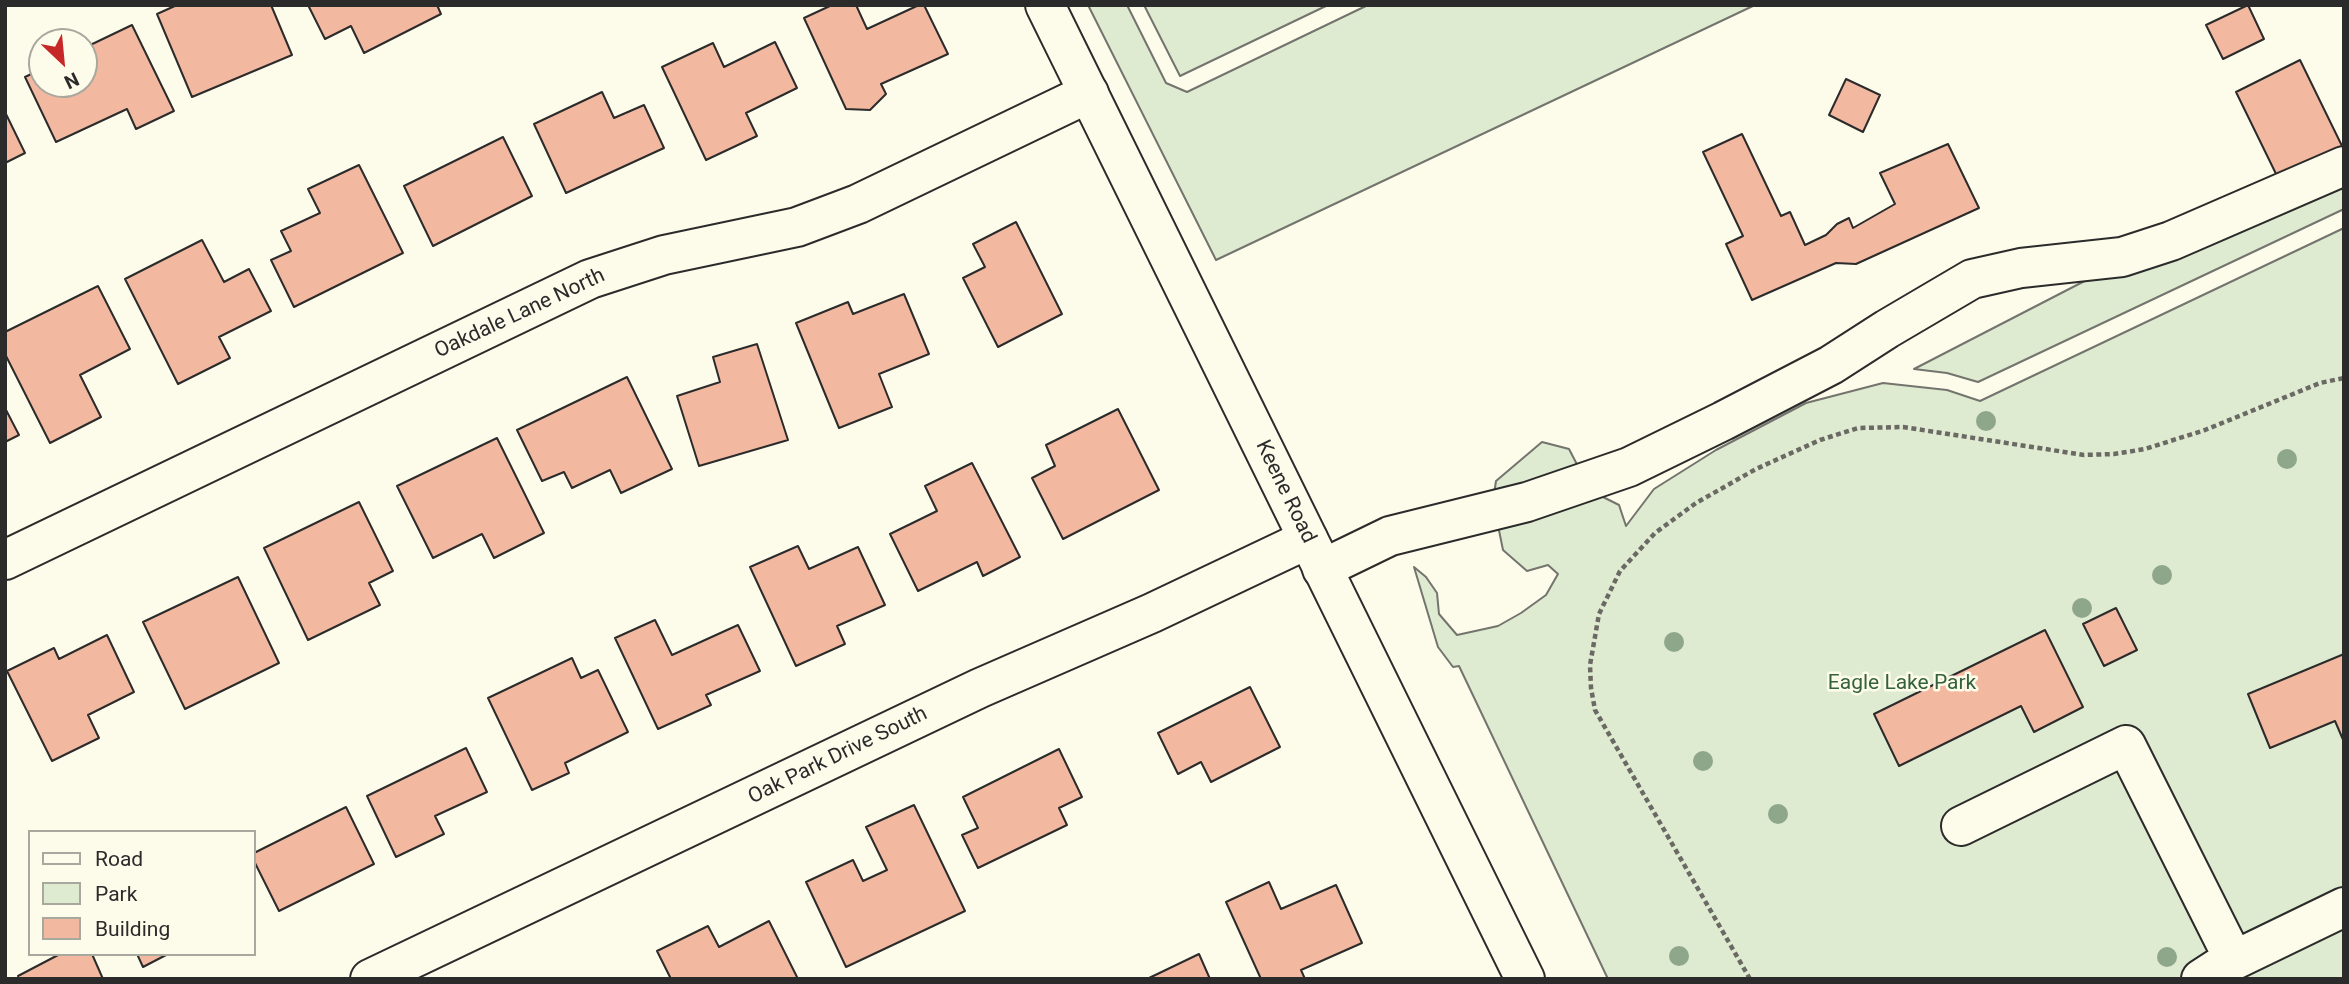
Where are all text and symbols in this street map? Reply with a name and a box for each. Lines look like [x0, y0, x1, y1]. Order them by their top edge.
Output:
north arrow [28, 28, 98, 98]
text: N [60, 67, 83, 94]
street label: Oakdale Lane North [431, 264, 609, 364]
street label: Keene Road [1249, 436, 1321, 548]
park label: Eagle Lake Park [1828, 671, 1976, 697]
street label: Oak Park Drive South [744, 702, 932, 810]
legend [28, 830, 256, 956]
text: Road [95, 847, 143, 871]
text: Park [95, 882, 137, 906]
text: Building [95, 917, 170, 941]

